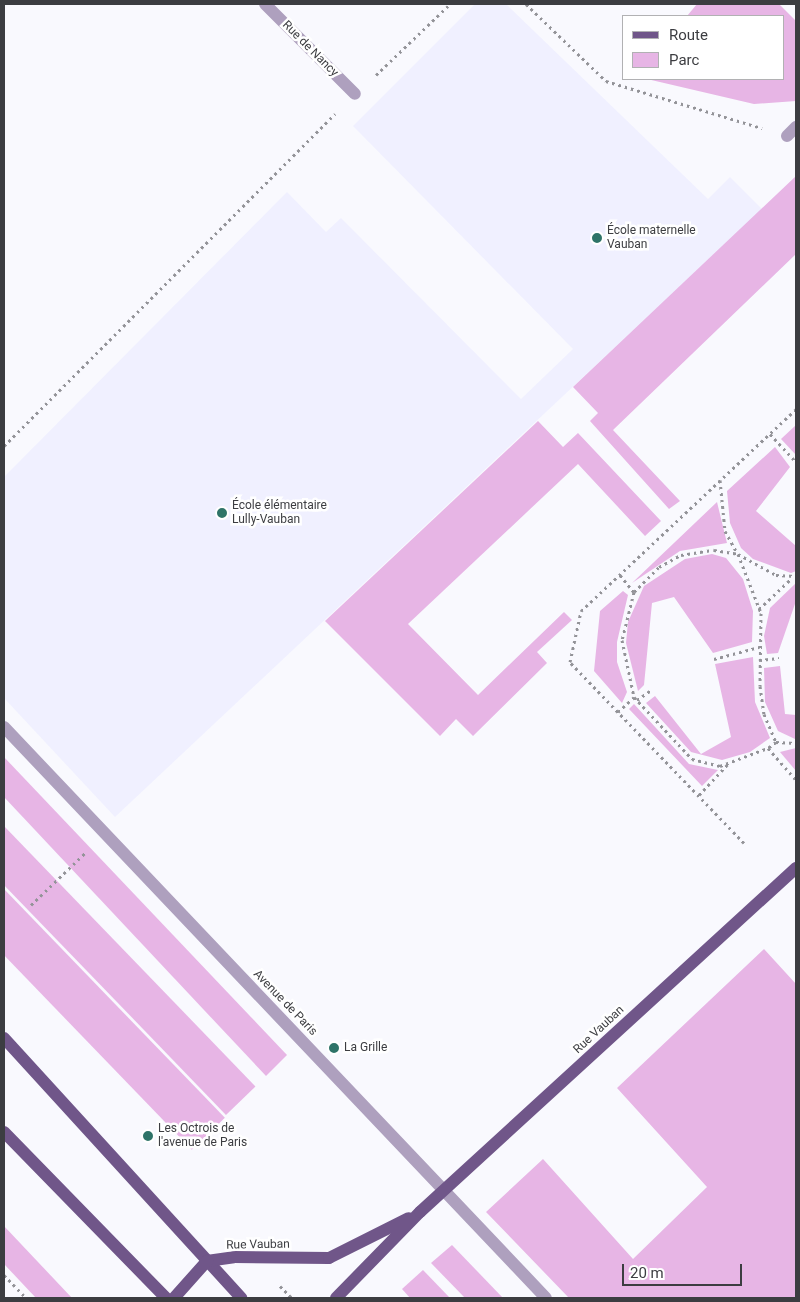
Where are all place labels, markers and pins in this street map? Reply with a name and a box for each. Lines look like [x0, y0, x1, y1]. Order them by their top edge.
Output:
place label: École maternelle Vauban [607, 224, 696, 252]
marker: École maternelle Vauban [591, 232, 603, 244]
place label: École élémentaire Lully-Vauban [232, 499, 327, 527]
marker: École élémentaire Lully-Vauban [216, 507, 228, 519]
place label: La Grille [344, 1041, 387, 1055]
marker: La Grille [328, 1042, 340, 1054]
place label: Les Octrois de l'avenue de Paris [158, 1122, 247, 1150]
marker: Les Octrois de l'avenue de Paris [142, 1130, 154, 1142]

